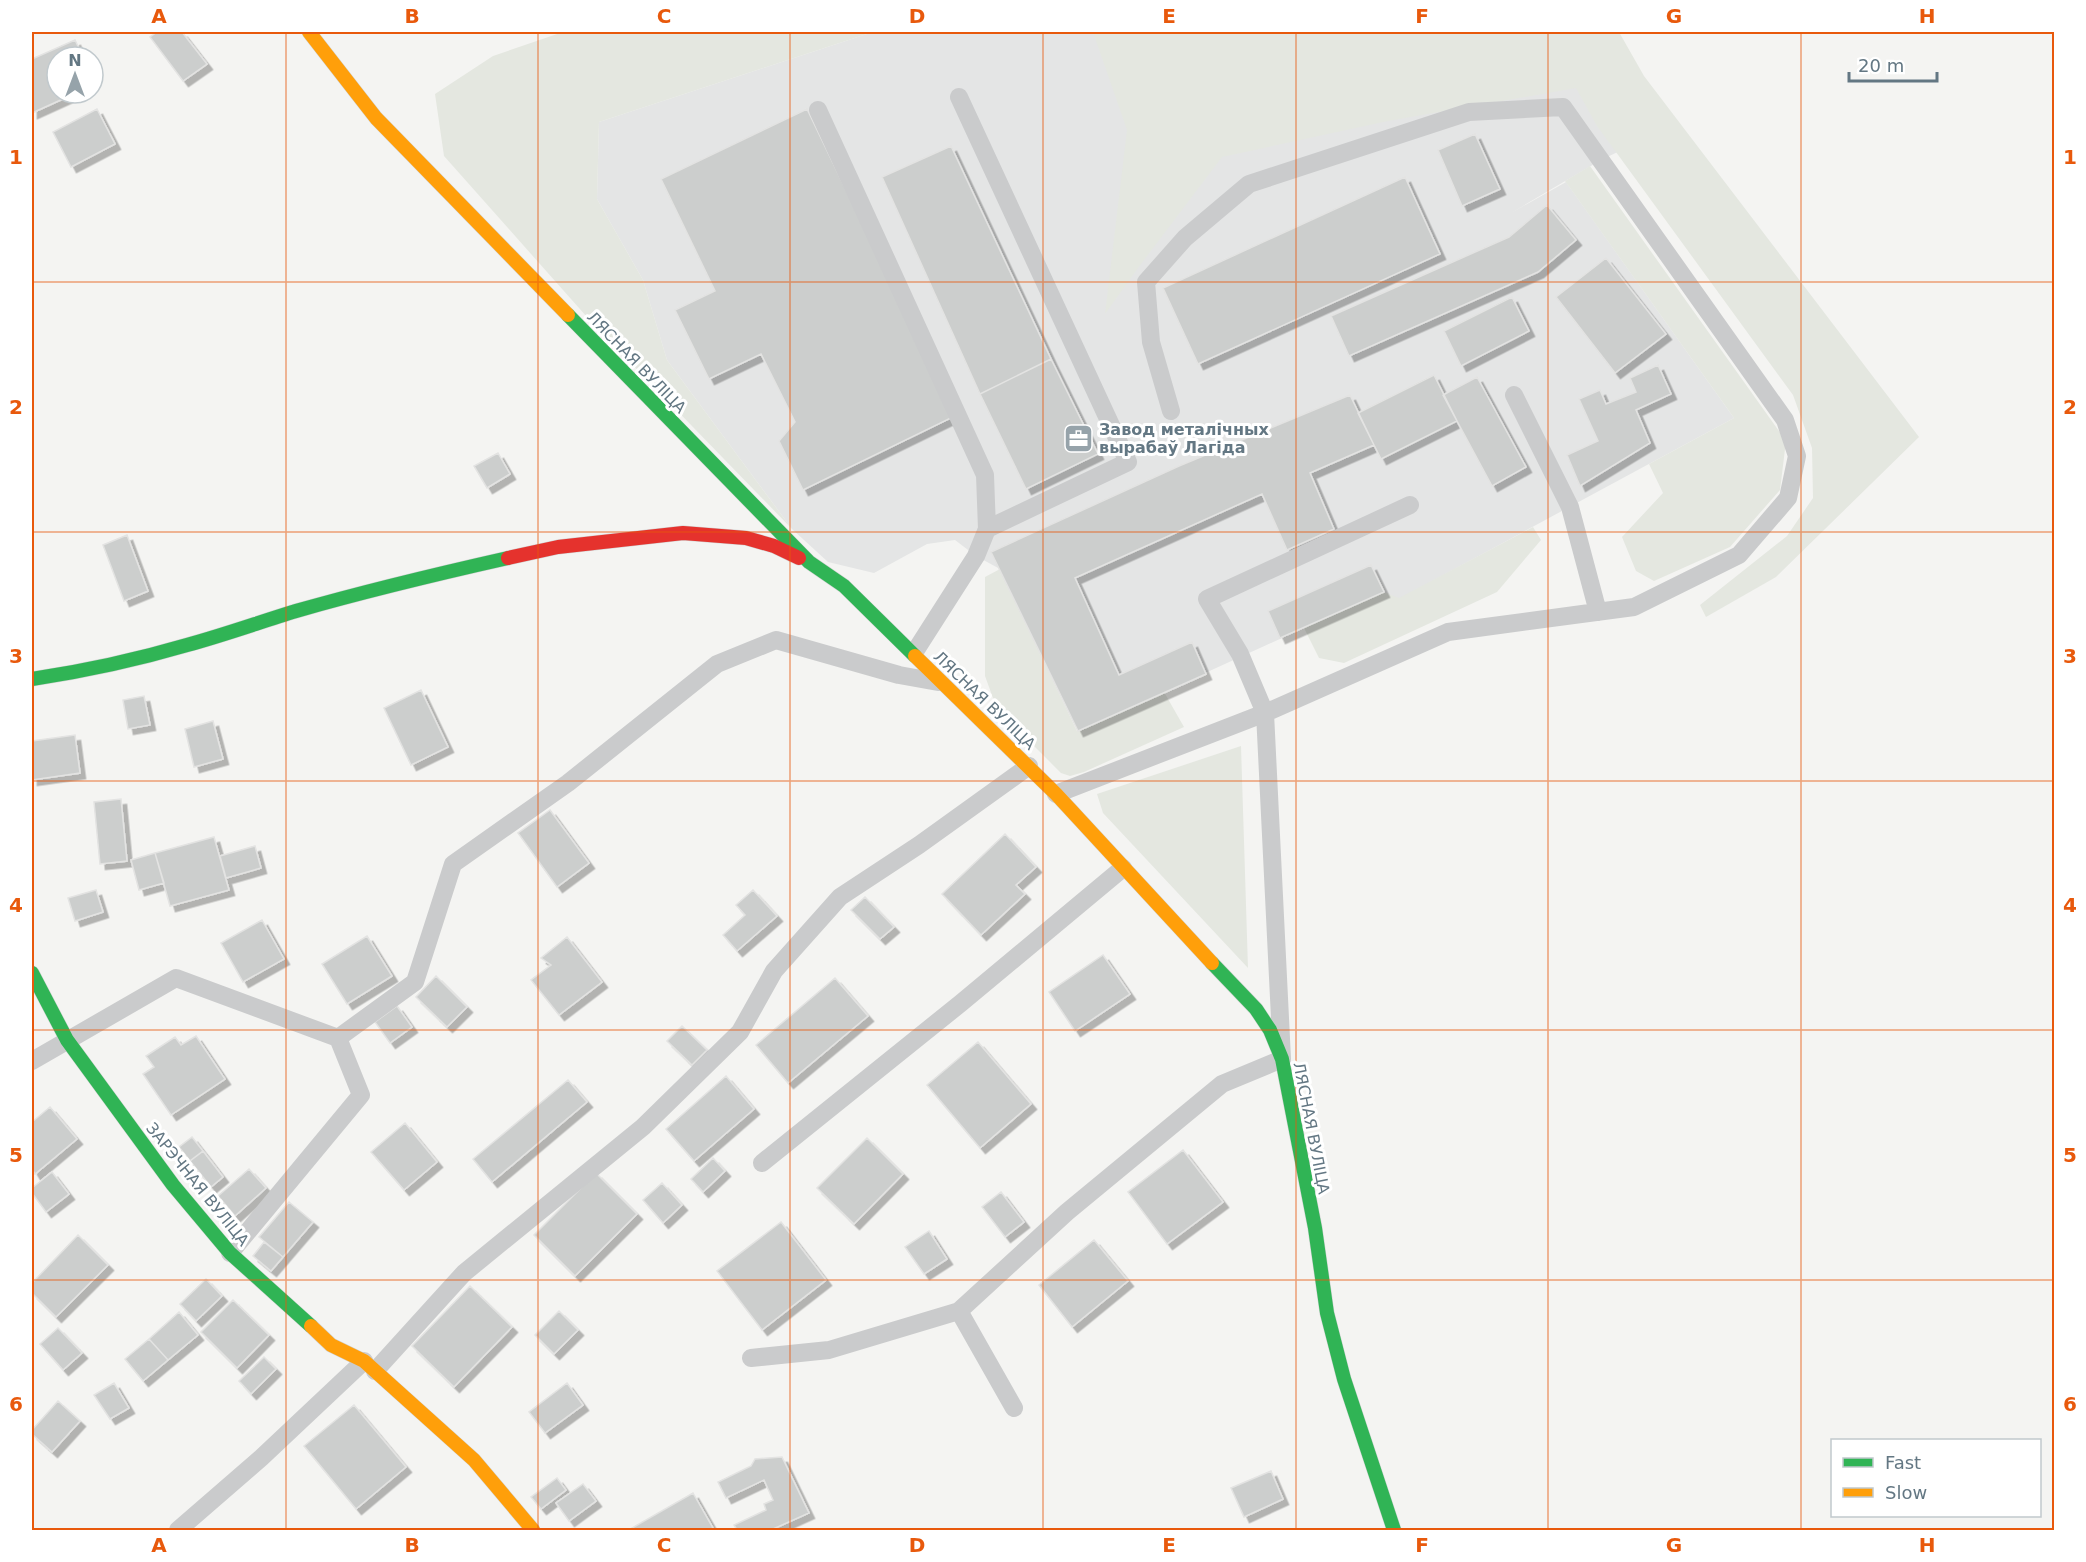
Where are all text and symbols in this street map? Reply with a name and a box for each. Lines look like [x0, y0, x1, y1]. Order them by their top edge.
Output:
text: A [151, 4, 167, 28]
text: B [404, 4, 420, 28]
text: C [657, 4, 671, 28]
text: D [909, 4, 925, 28]
text: E [1162, 4, 1176, 28]
text: F [1415, 4, 1429, 28]
text: G [1666, 4, 1682, 28]
text: H [1919, 4, 1935, 28]
north arrow [45, 45, 105, 105]
scale bar [1849, 45, 1938, 83]
text: N [68, 51, 82, 70]
text: 20 m [1858, 55, 1904, 76]
text: 1 [9, 145, 23, 169]
text: 1 [2063, 145, 2077, 169]
street label: ЛЯСНАЯ ВУЛІЦА [583, 307, 690, 417]
text: 2 [9, 395, 23, 419]
text: 2 [2063, 395, 2077, 419]
place label: Завод металічных вырабаў Лагіда [1099, 420, 1269, 457]
office icon: Завод металічных вырабаў Лагіда [1062, 422, 1094, 454]
text: 3 [9, 644, 23, 668]
text: 3 [2063, 644, 2077, 668]
street label: ЛЯСНАЯ ВУЛІЦА [930, 647, 1040, 754]
text: 4 [9, 893, 23, 917]
text: 4 [2063, 893, 2077, 917]
street label: ЛЯСНАЯ ВУЛІЦА [1289, 1060, 1334, 1196]
street label: ЗАРЭЧНАЯ ВУЛІЦА [142, 1119, 253, 1250]
text: 5 [9, 1143, 23, 1167]
text: 5 [2063, 1143, 2077, 1167]
text: 6 [9, 1392, 23, 1416]
text: 6 [2063, 1392, 2077, 1416]
legend [1831, 1439, 2041, 1517]
text: Fast [1885, 1452, 1921, 1473]
text: Slow [1885, 1482, 1927, 1503]
text: A [151, 1533, 167, 1557]
text: B [404, 1533, 420, 1557]
text: C [657, 1533, 671, 1557]
text: D [909, 1533, 925, 1557]
text: E [1162, 1533, 1176, 1557]
text: F [1415, 1533, 1429, 1557]
text: G [1666, 1533, 1682, 1557]
text: H [1919, 1533, 1935, 1557]

